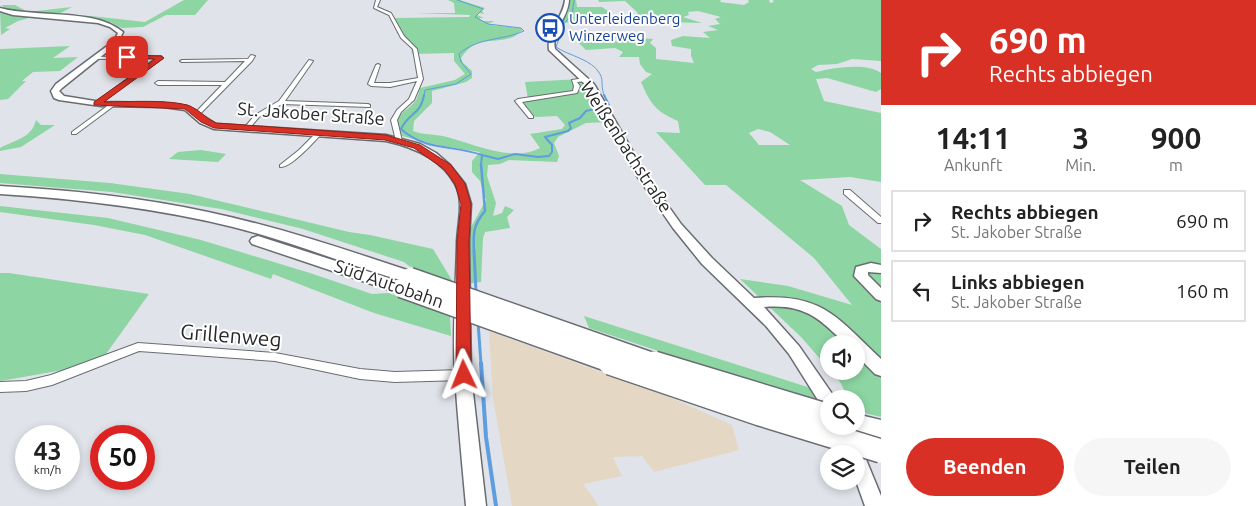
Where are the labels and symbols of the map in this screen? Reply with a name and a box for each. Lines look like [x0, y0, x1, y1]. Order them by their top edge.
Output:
place label: Unterleidenberg Winzerweg [569, 10, 680, 44]
bus stop icon: Unterleidenberg Winzerweg [535, 13, 565, 43]
pin [106, 36, 148, 78]
street label: Weißenbachstraße [577, 77, 677, 216]
street label: St. Jakober Straße [237, 98, 385, 128]
street label: Süd Autobahn [332, 255, 447, 311]
street label: Grillenweg [179, 319, 283, 351]
position arrow [437, 348, 489, 400]
speed limit sign: 50 [90, 425, 155, 490]

